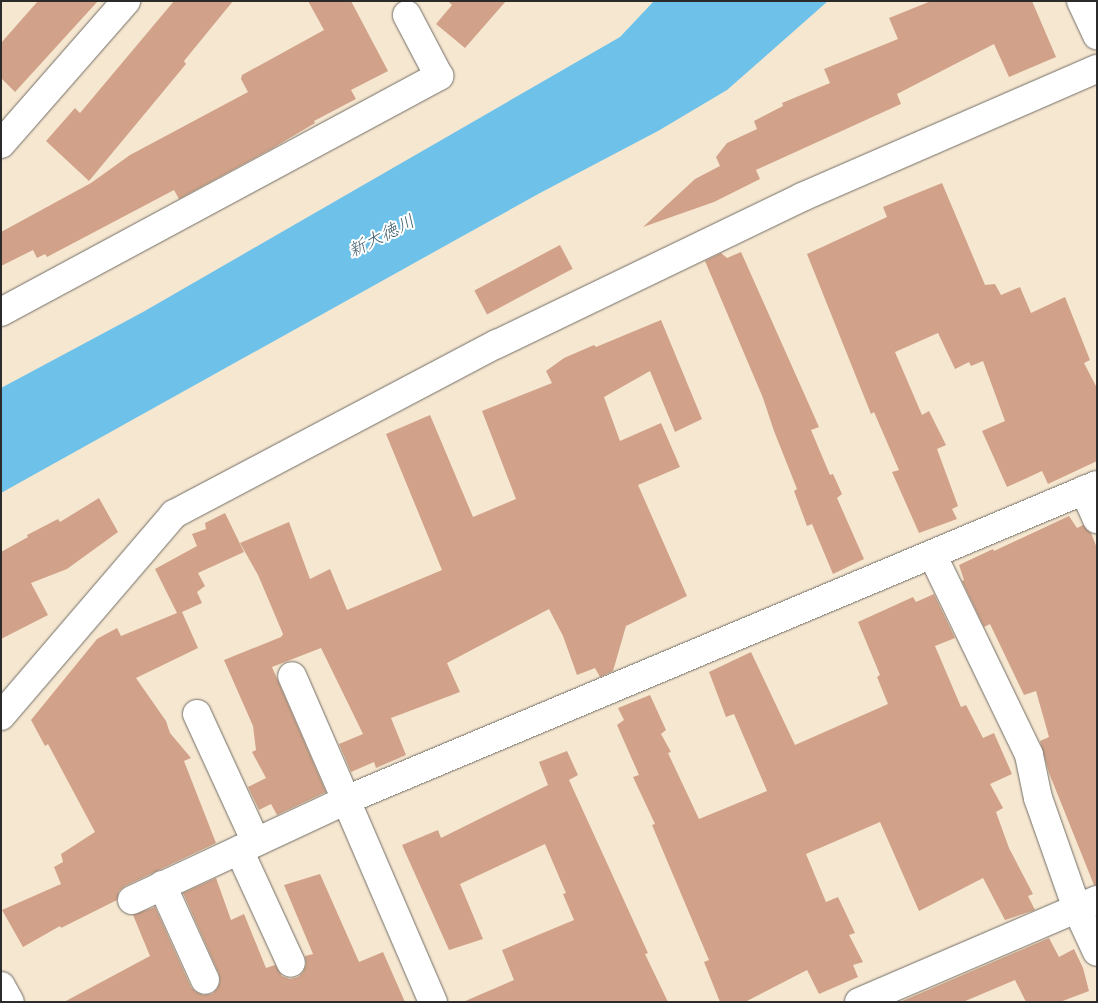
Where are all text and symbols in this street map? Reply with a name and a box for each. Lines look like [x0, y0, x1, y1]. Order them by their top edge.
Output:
water label: 新大徳川 [345, 211, 419, 263]

